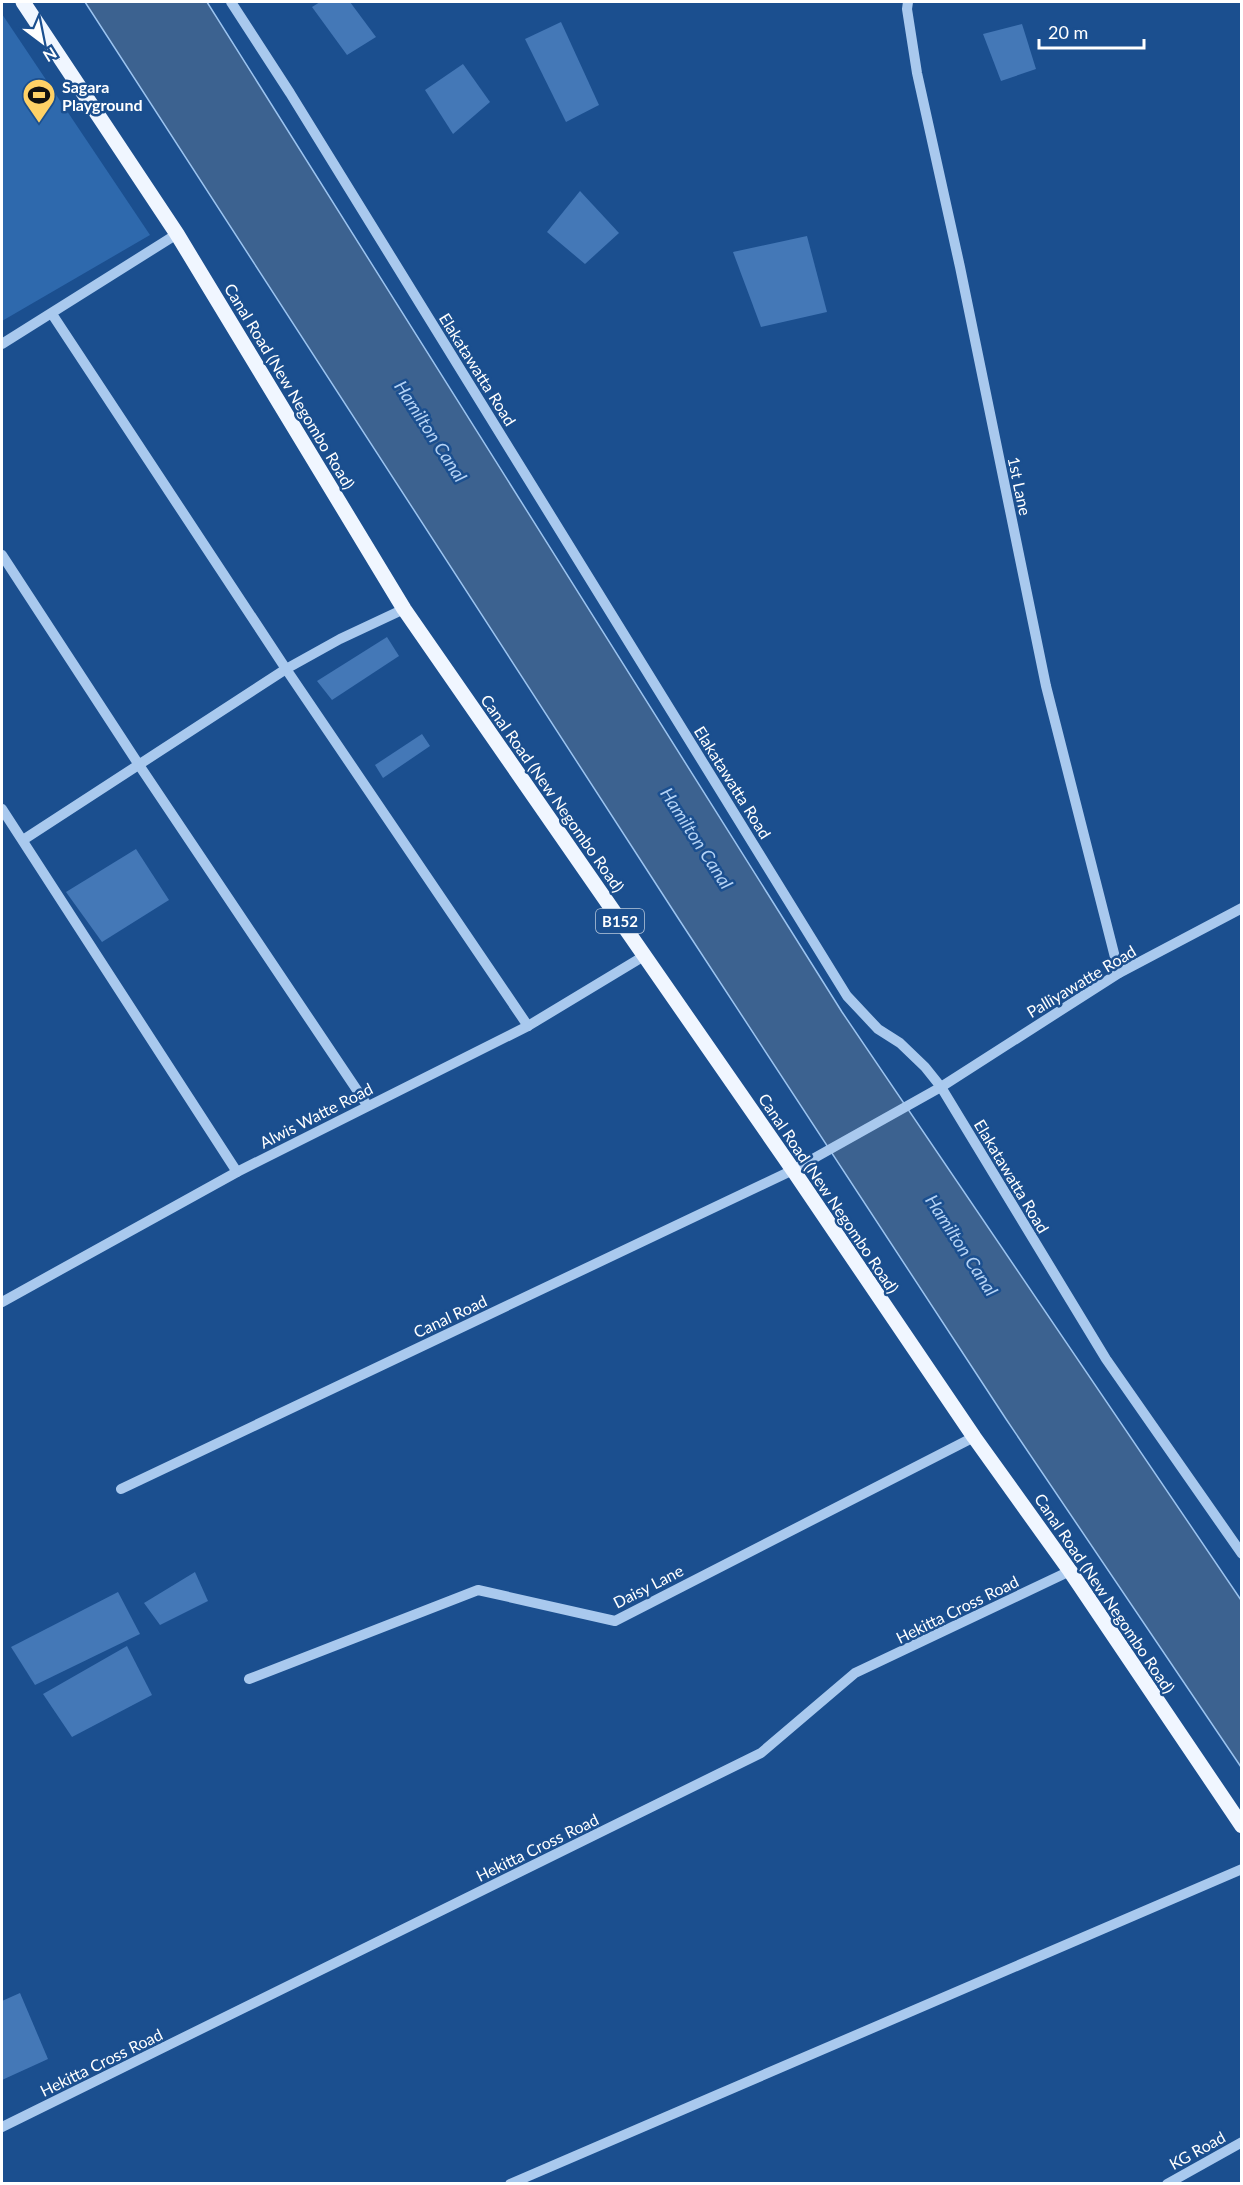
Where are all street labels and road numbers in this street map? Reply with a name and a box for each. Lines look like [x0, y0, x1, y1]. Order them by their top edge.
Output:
street label: Canal Road (New Negombo Road) [221, 280, 359, 492]
street label: Elakatawatta Road [436, 309, 520, 429]
street label: 1st Lane [1005, 455, 1035, 517]
street label: Canal Road (New Negombo Road) [477, 691, 629, 895]
street label: Elakatawatta Road [691, 722, 775, 842]
road number: B152 [596, 909, 644, 933]
street label: Palliyawatte Road [1023, 941, 1139, 1021]
street label: Alwis Watte Road [256, 1078, 376, 1152]
street label: Canal Road (New Negombo Road) [755, 1090, 903, 1296]
street label: Elakatawatta Road [971, 1116, 1053, 1236]
street label: Canal Road [410, 1291, 490, 1341]
street label: Canal Road (New Negombo Road) [1031, 1490, 1179, 1696]
street label: Daisy Lane [610, 1560, 686, 1612]
street label: Hekitta Cross Road [893, 1571, 1021, 1647]
street label: Hekitta Cross Road [473, 1809, 601, 1885]
street label: Hekitta Cross Road [37, 2024, 165, 2100]
street label: KG Road [1166, 2127, 1228, 2173]

